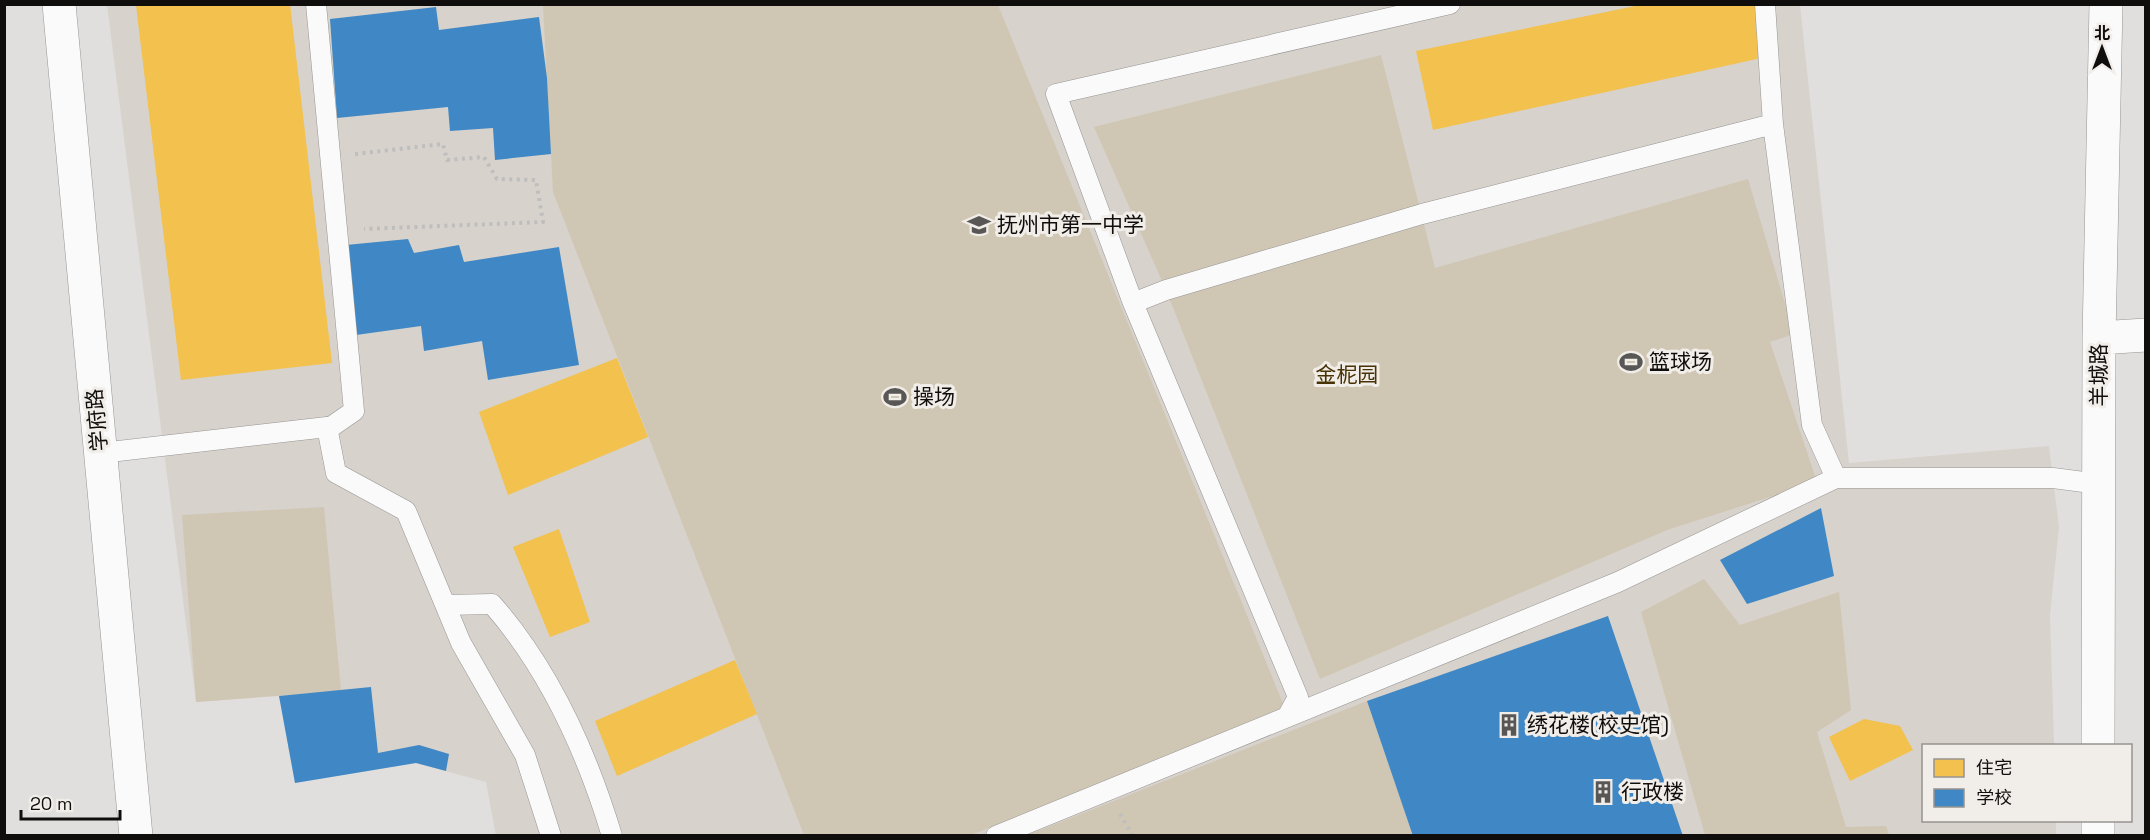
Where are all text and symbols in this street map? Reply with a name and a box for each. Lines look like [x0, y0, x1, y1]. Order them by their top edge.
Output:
north arrow [2072, 18, 2132, 78]
text: 北 [2094, 23, 2110, 44]
place label: 抚州市第一中学 [997, 211, 1144, 238]
school or university icon: 抚州市第一中学 [966, 212, 992, 238]
street label: 羊城路 [2085, 344, 2112, 407]
place label: 篮球场 [1649, 348, 1712, 375]
sports icon: 篮球场 [1618, 349, 1644, 375]
park label: 金柅园 [1316, 361, 1379, 388]
place label: 操场 [913, 383, 955, 410]
sports icon: 操场 [882, 384, 908, 410]
street label: 学府路 [80, 387, 113, 453]
place label: 绣花楼(校史馆) [1527, 711, 1669, 738]
building icon: 绣花楼(校史馆) [1496, 712, 1522, 738]
legend [1922, 744, 2132, 822]
text: 住宅 [1976, 756, 2012, 779]
place label: 行政楼 [1621, 778, 1684, 805]
building icon: 行政楼 [1590, 779, 1616, 805]
scale bar [21, 783, 120, 821]
text: 学校 [1976, 786, 2012, 809]
text: 20 m [30, 792, 73, 815]

